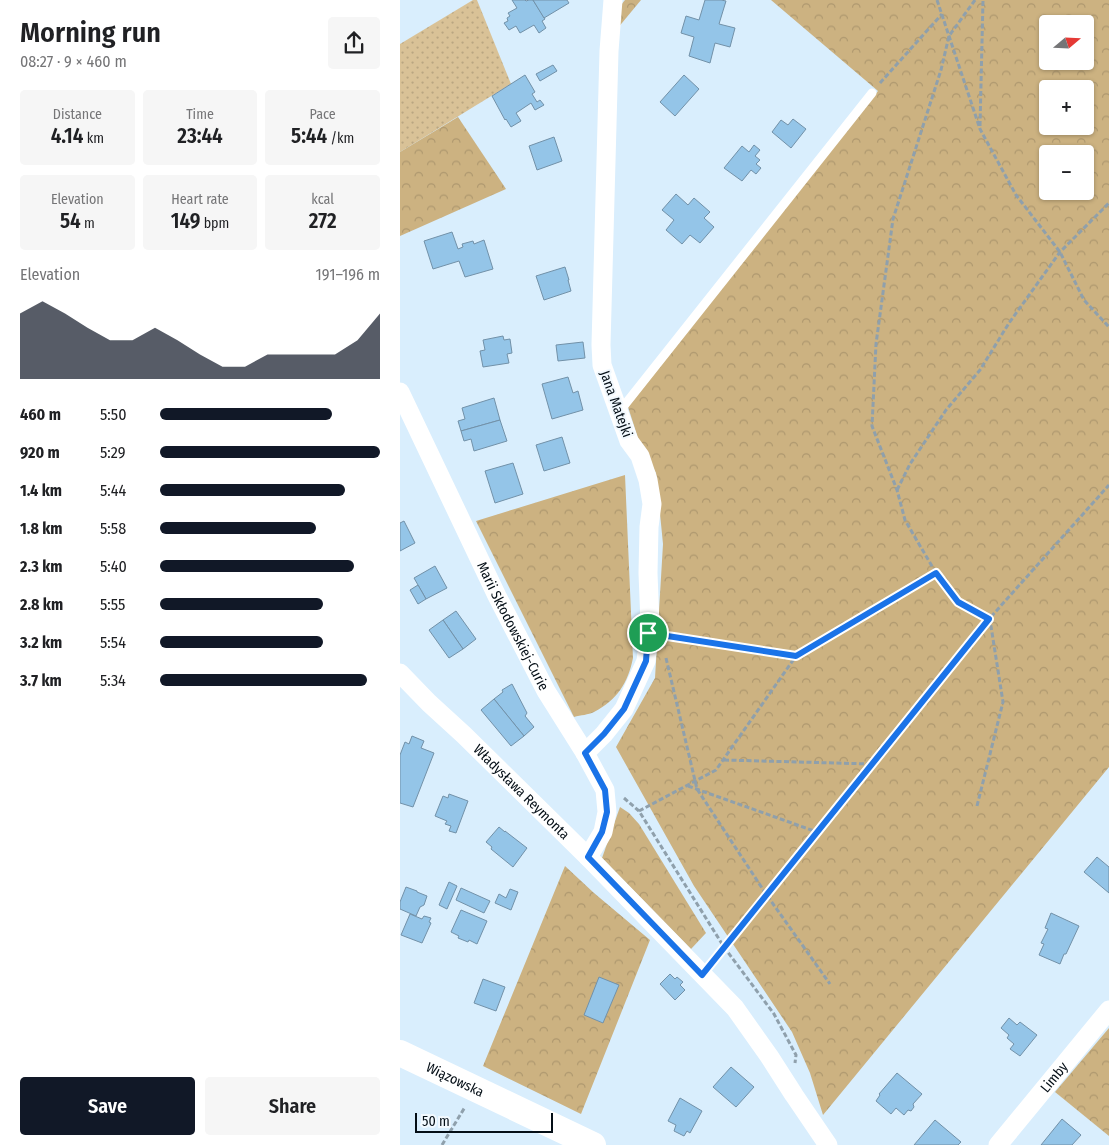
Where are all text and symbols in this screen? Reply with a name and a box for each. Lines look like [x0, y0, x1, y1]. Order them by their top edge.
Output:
north arrow [1039, 15, 1094, 70]
map controls [1039, 15, 1094, 200]
text: Morning run [20, 16, 161, 49]
button: share [328, 17, 380, 69]
text: 08:27 · 9 × 460 m [20, 52, 127, 71]
button: + [1039, 80, 1094, 135]
text: Distance [53, 106, 102, 123]
text: Time [186, 106, 214, 123]
text: Pace [310, 106, 336, 123]
text: 4.14 [51, 123, 83, 149]
text: 23:44 [177, 123, 223, 149]
text: 5:44 [291, 123, 327, 149]
text: km [83, 130, 104, 147]
text: /km [327, 130, 354, 147]
button: − [1039, 145, 1094, 200]
text: Elevation [51, 191, 104, 208]
text: Heart rate [171, 191, 229, 208]
text: kcal [311, 191, 334, 208]
text: 54 [60, 208, 81, 234]
text: 149 [171, 208, 200, 234]
text: 272 [309, 208, 337, 234]
text: m [81, 215, 95, 232]
text: bpm [200, 215, 229, 232]
text: Elevation [20, 265, 80, 284]
text: 191–196 m [316, 265, 380, 284]
street label: Jana Matejki [596, 368, 636, 440]
text: 460 m [20, 405, 61, 424]
text: 5:50 [100, 405, 126, 424]
text: 920 m [20, 443, 60, 462]
text: 5:29 [100, 443, 125, 462]
text: 1.4 km [20, 481, 62, 500]
text: 5:44 [100, 481, 126, 500]
text: 1.8 km [20, 519, 63, 538]
text: 5:58 [100, 519, 126, 538]
text: 2.3 km [20, 557, 63, 576]
text: 5:40 [100, 557, 127, 576]
street label: Marii Skłodowskiej-Curie [473, 559, 553, 693]
text: 2.8 km [20, 595, 63, 614]
text: 5:55 [100, 595, 125, 614]
pin [627, 612, 669, 654]
icon: arrive [634, 619, 662, 647]
text: 3.2 km [20, 633, 62, 652]
text: 5:54 [100, 633, 126, 652]
text: 3.7 km [20, 671, 62, 690]
text: 5:34 [100, 671, 126, 690]
street label: Władysława Reymonta [470, 741, 573, 843]
street label: Wiązowska [423, 1058, 487, 1100]
street label: Limby [1036, 1058, 1072, 1096]
button: Save [20, 1077, 195, 1135]
button: Share [205, 1077, 380, 1135]
scale bar [415, 1110, 552, 1133]
text: 50 m [422, 1113, 450, 1130]

